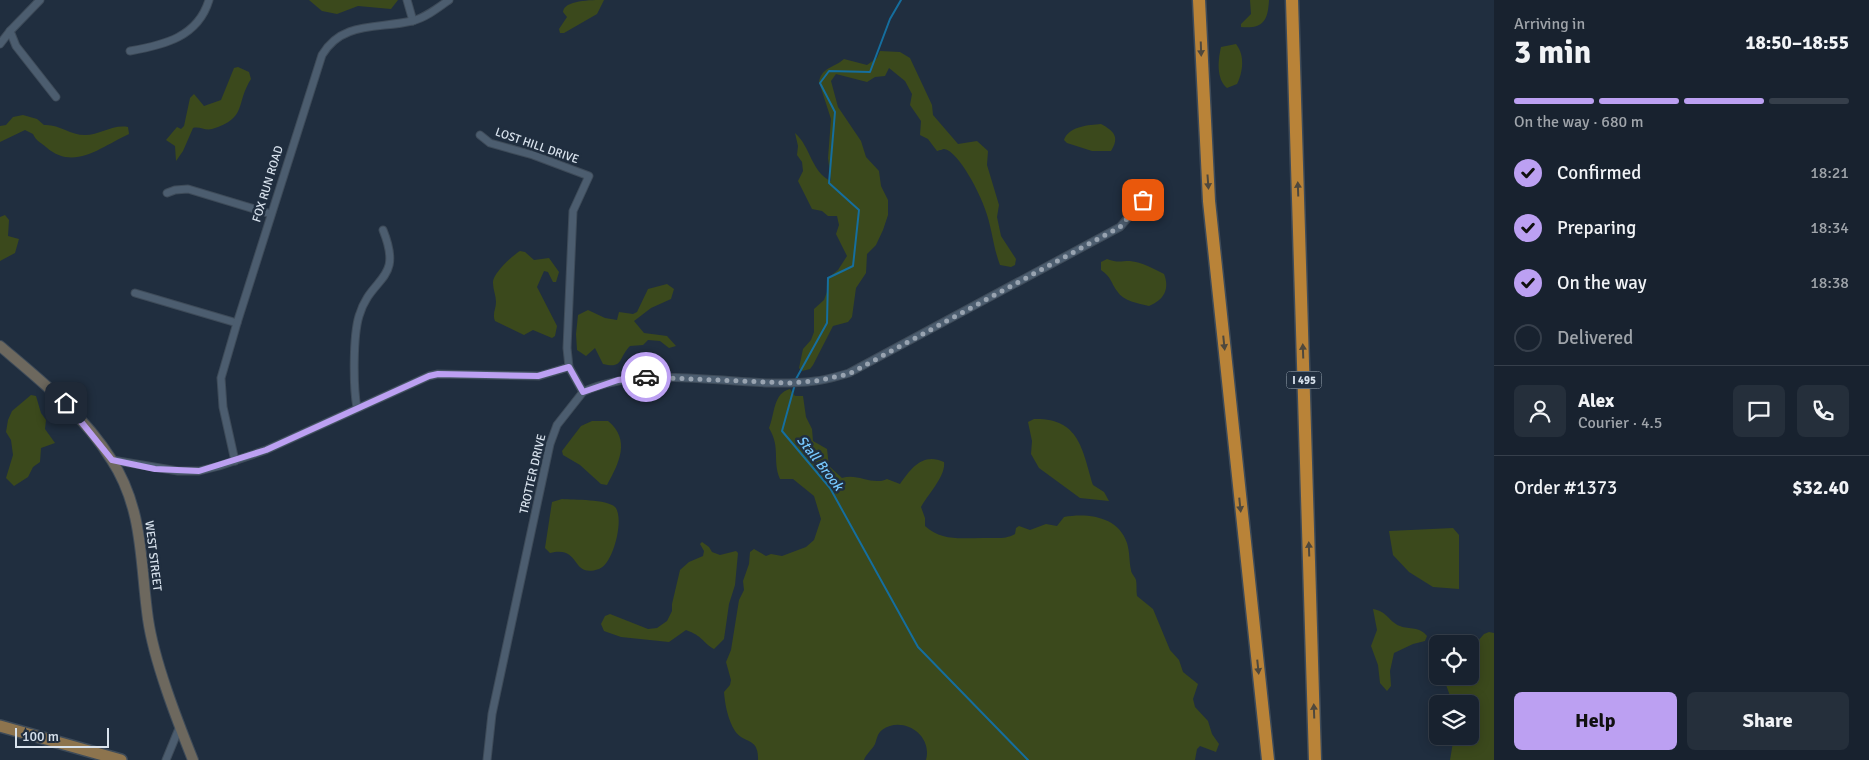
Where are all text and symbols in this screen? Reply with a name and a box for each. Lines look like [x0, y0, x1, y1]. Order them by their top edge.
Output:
text: Arriving in [1514, 14, 1585, 34]
text: 18:50–18:55 [1745, 31, 1849, 55]
text: 3 min [1514, 33, 1591, 72]
one-way arrow [1197, 41, 1205, 57]
text: On the way · 680 m [1514, 112, 1644, 132]
street label: LOST HILL DRIVE [493, 125, 581, 167]
street label: FOX RUN ROAD [249, 144, 287, 224]
icon: check [1514, 159, 1542, 187]
text: Confirmed [1557, 161, 1641, 185]
text: 18:21 [1810, 163, 1849, 183]
one-way arrow [1204, 174, 1212, 190]
pin [1122, 179, 1164, 221]
one-way arrow [1294, 181, 1302, 197]
icon: bag [1129, 186, 1157, 214]
icon: check [1514, 214, 1542, 242]
text: Preparing [1557, 216, 1636, 240]
text: 18:34 [1810, 218, 1849, 238]
icon: check [1514, 269, 1542, 297]
text: On the way [1557, 271, 1647, 295]
text: 18:38 [1810, 273, 1849, 293]
text: Delivered [1557, 326, 1633, 350]
one-way arrow [1220, 336, 1228, 352]
one-way arrow [1298, 343, 1306, 359]
courier [621, 352, 671, 402]
icon: car [632, 363, 660, 391]
road number: I 495 [1286, 372, 1322, 388]
pin [45, 382, 87, 424]
button: person [1514, 385, 1566, 437]
button: chat [1733, 385, 1785, 437]
button: phone [1797, 385, 1849, 437]
icon: home [52, 389, 80, 417]
text: Alex [1578, 389, 1614, 413]
text: Courier · 4.5 [1578, 413, 1662, 433]
street label: TROTTER DRIVE [517, 432, 550, 515]
water label: Stall Brook [793, 432, 848, 496]
text: Order #1373 [1514, 476, 1617, 500]
text: $32.40 [1792, 476, 1849, 500]
one-way arrow [1236, 497, 1244, 513]
street label: WEST STREET [141, 520, 165, 592]
one-way arrow [1304, 541, 1312, 557]
map controls [1429, 635, 1479, 745]
button: locate [1429, 635, 1479, 685]
one-way arrow [1254, 659, 1262, 675]
button: Help [1514, 692, 1677, 750]
button: Share [1687, 692, 1849, 750]
button: layers [1429, 695, 1479, 745]
one-way arrow [1309, 703, 1317, 719]
scale bar [15, 725, 109, 748]
text: 100 m [22, 728, 59, 745]

